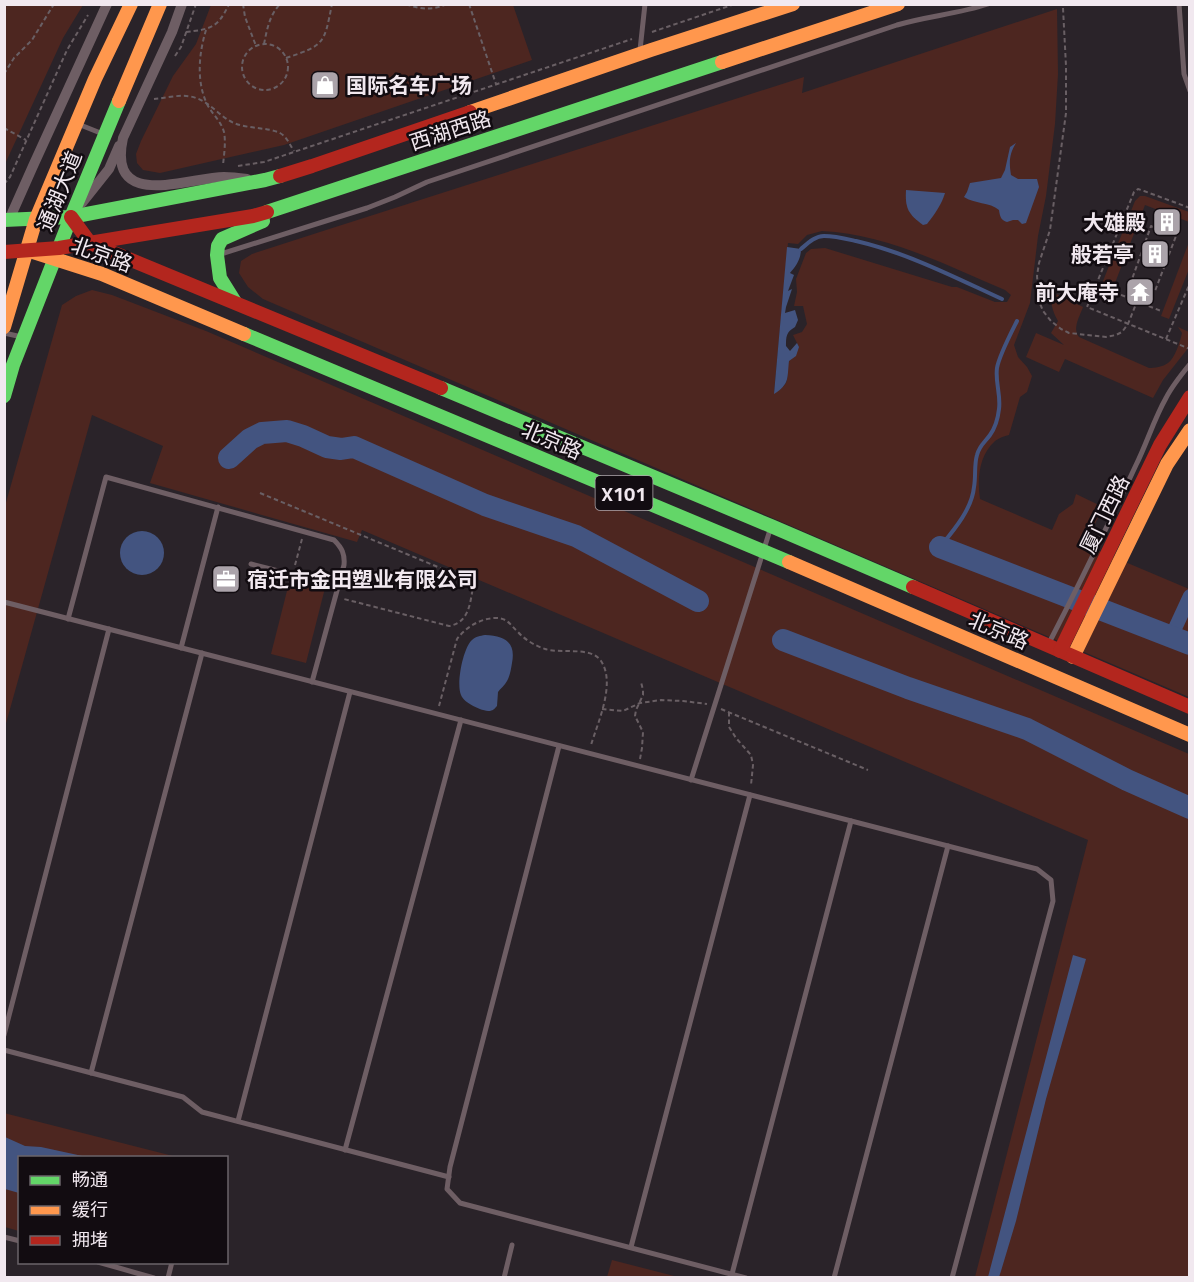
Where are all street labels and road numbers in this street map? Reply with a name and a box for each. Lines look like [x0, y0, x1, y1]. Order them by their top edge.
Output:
street label: 西湖西路 [405, 102, 495, 158]
street label: 通湖大道 [28, 146, 90, 236]
street label: 北京路 [67, 228, 137, 280]
street label: 北京路 [517, 413, 587, 467]
street label: 厦门西路 [1071, 469, 1137, 559]
road number: X101 [596, 476, 652, 510]
street label: 北京路 [964, 603, 1034, 657]

